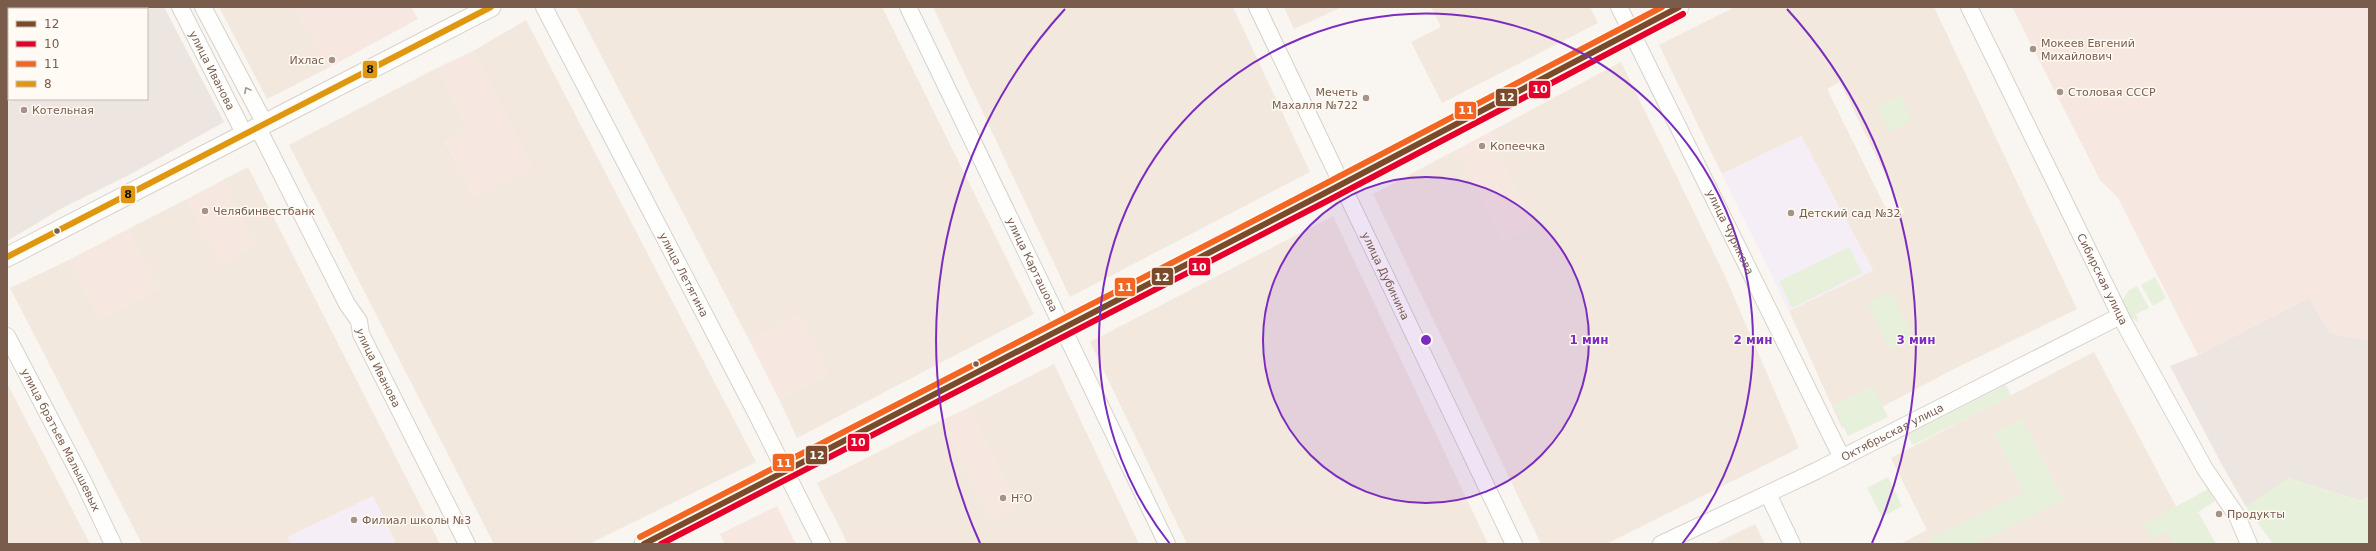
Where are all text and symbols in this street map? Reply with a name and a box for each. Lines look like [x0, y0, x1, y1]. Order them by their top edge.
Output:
legend [8, 8, 148, 100]
text: 12 [44, 17, 59, 31]
street label: улица Иванова [187, 29, 238, 112]
text: 10 [44, 37, 59, 51]
place label: Мокеев Евгений Михайлович [2041, 37, 2135, 63]
marker: Мокеев Евгений Михайлович [2028, 44, 2038, 54]
place label: Ихлас [289, 54, 324, 67]
marker: Ихлас [327, 55, 337, 65]
text: 11 [44, 57, 59, 71]
line badge: 8 [362, 60, 378, 79]
text: 8 [366, 63, 374, 76]
text: 8 [44, 77, 52, 91]
line badge: 10 [1528, 80, 1551, 99]
text: 10 [1532, 83, 1548, 96]
place label: Мечеть Махалля №722 [1272, 86, 1358, 112]
place label: Столовая СССР [2068, 86, 2156, 99]
one-way arrow [244, 87, 252, 94]
marker: Столовая СССР [2055, 87, 2065, 97]
line badge: 12 [1495, 88, 1518, 107]
text: 12 [1499, 91, 1515, 104]
marker: Мечеть Махалля №722 [1361, 93, 1371, 103]
line badge: 11 [1454, 101, 1477, 120]
place label: Котельная [32, 104, 94, 117]
text: 11 [1458, 104, 1474, 117]
marker: Котельная [19, 105, 29, 115]
place label: Копеечка [1490, 140, 1545, 153]
marker: Копеечка [1477, 141, 1487, 151]
line badge: 8 [120, 185, 136, 204]
street label: улица Чурикова [1704, 187, 1757, 277]
text: 8 [124, 188, 132, 201]
place label: Челябинвестбанк [213, 205, 316, 218]
marker: Челябинвестбанк [200, 206, 210, 216]
place label: Детский сад №32 [1799, 207, 1901, 220]
marker: Детский сад №32 [1786, 208, 1796, 218]
street label: улица Карташова [1004, 215, 1061, 314]
unlabelled marker [52, 226, 62, 236]
street label: улица Летягина [656, 230, 711, 319]
street label: улица Дубинина [1359, 230, 1412, 322]
street label: Сибирская улица [2075, 231, 2130, 327]
line badge: 10 [1188, 257, 1211, 276]
text: 10 [1191, 261, 1207, 274]
line badge: 12 [1151, 267, 1174, 286]
text: 12 [1154, 271, 1170, 284]
line badge: 11 [1114, 277, 1136, 297]
text: 11 [1117, 281, 1133, 294]
street label: улица Иванова [354, 327, 403, 410]
centre of rings [1419, 333, 1433, 347]
text: 1 мин [1569, 333, 1609, 347]
text: 2 мин [1733, 333, 1773, 347]
text: 3 мин [1896, 333, 1936, 347]
unlabelled marker [971, 359, 981, 369]
street label: улица братьев Малышевых [19, 366, 103, 514]
street label: Октябрьская улица [1839, 401, 1946, 464]
line badge: 10 [847, 433, 870, 452]
text: 10 [850, 436, 866, 449]
line badge: 12 [805, 445, 828, 465]
text: 12 [809, 449, 825, 462]
line badge: 11 [772, 453, 795, 472]
text: 11 [776, 457, 792, 470]
place label: H²O [1011, 492, 1033, 505]
marker: H²O [998, 493, 1008, 503]
place label: Продукты [2227, 508, 2285, 521]
marker: Продукты [2214, 509, 2224, 519]
place label: Филиал школы №3 [362, 514, 471, 527]
marker: Филиал школы №3 [349, 515, 359, 525]

